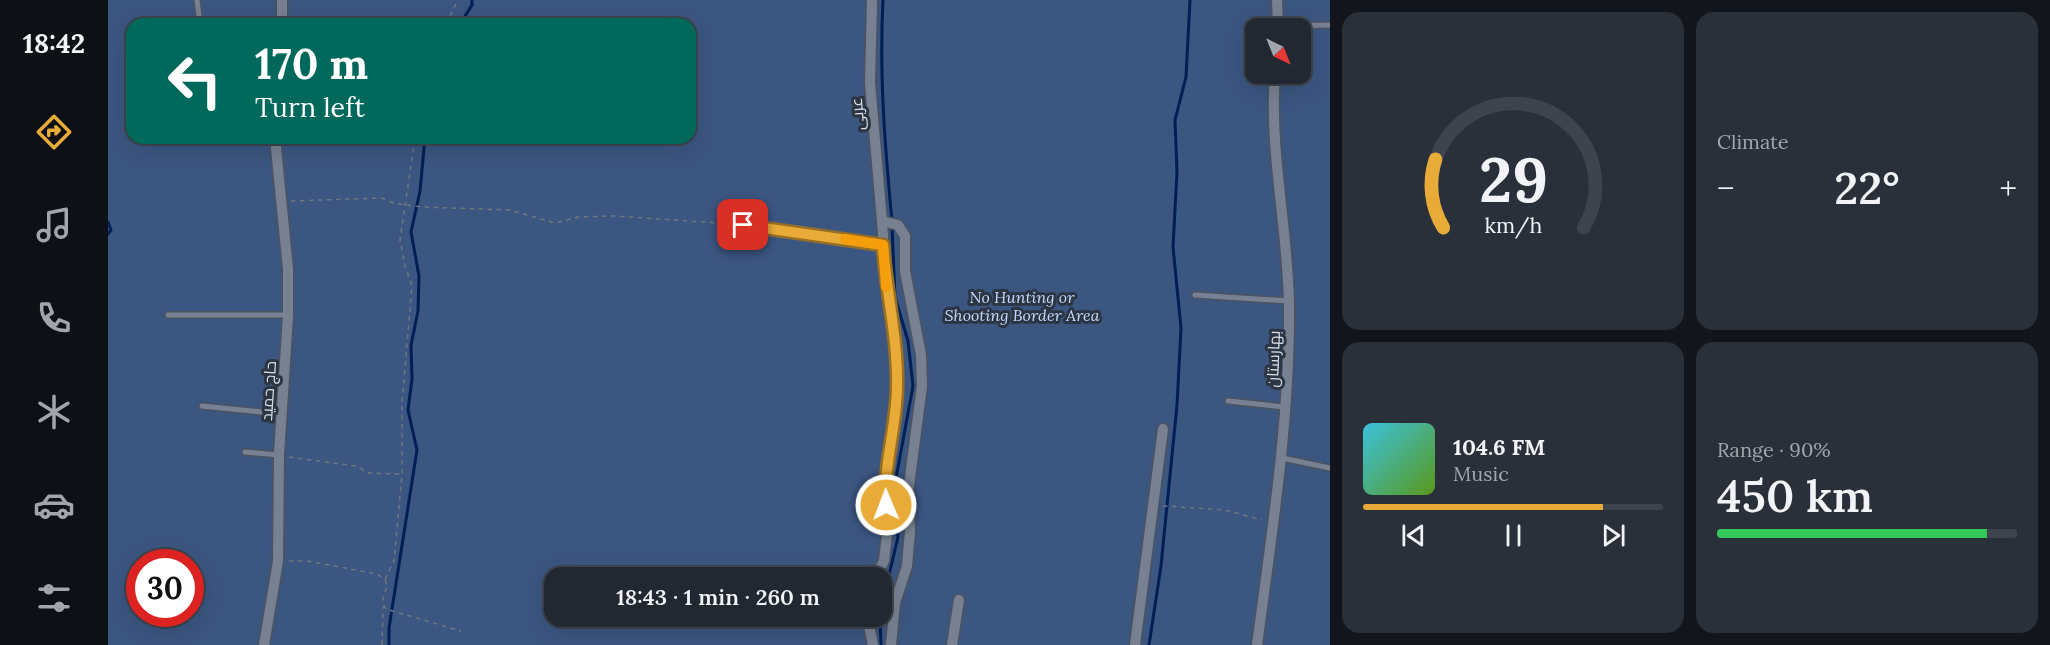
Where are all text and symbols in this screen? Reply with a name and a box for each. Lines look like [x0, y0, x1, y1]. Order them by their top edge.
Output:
north arrow [1245, 18, 1311, 84]
map controls [1245, 18, 1311, 84]
text: 18:42 [23, 26, 85, 60]
text: 170 m [255, 37, 368, 91]
icon: left [156, 42, 234, 120]
text: Turn left [255, 90, 365, 124]
street label: عربی [846, 97, 869, 131]
icon: directions [33, 111, 75, 153]
text: Climate [1717, 129, 1789, 154]
text: 29 [1478, 139, 1548, 219]
text: 22° [1834, 159, 1900, 216]
text: − [1717, 167, 1735, 209]
text: + [2000, 167, 2017, 209]
pin [717, 199, 768, 250]
icon: music [33, 204, 75, 246]
icon: arrive [726, 208, 759, 241]
text: km/h [1484, 211, 1542, 239]
park label: No Hunting or Shooting Border Area [944, 287, 1100, 325]
icon: phone [33, 297, 75, 339]
street label: بهارستان [1262, 330, 1285, 388]
street label: حاج حمید [256, 360, 282, 422]
icon: climate [33, 391, 75, 433]
text: 104.6 FM [1453, 433, 1545, 461]
text: Range · 90% [1717, 437, 1831, 462]
text: Music [1453, 461, 1509, 486]
text: 450 km [1717, 467, 1873, 524]
position arrow [854, 473, 918, 537]
icon: car [33, 484, 75, 526]
icon: previous [1397, 519, 1430, 552]
icon: pause [1497, 519, 1530, 552]
icon: next [1597, 519, 1630, 552]
speed limit sign: 30 [126, 549, 204, 627]
icon: filters [33, 577, 75, 619]
text: 18:43 · 1 min · 260 m [616, 583, 820, 611]

